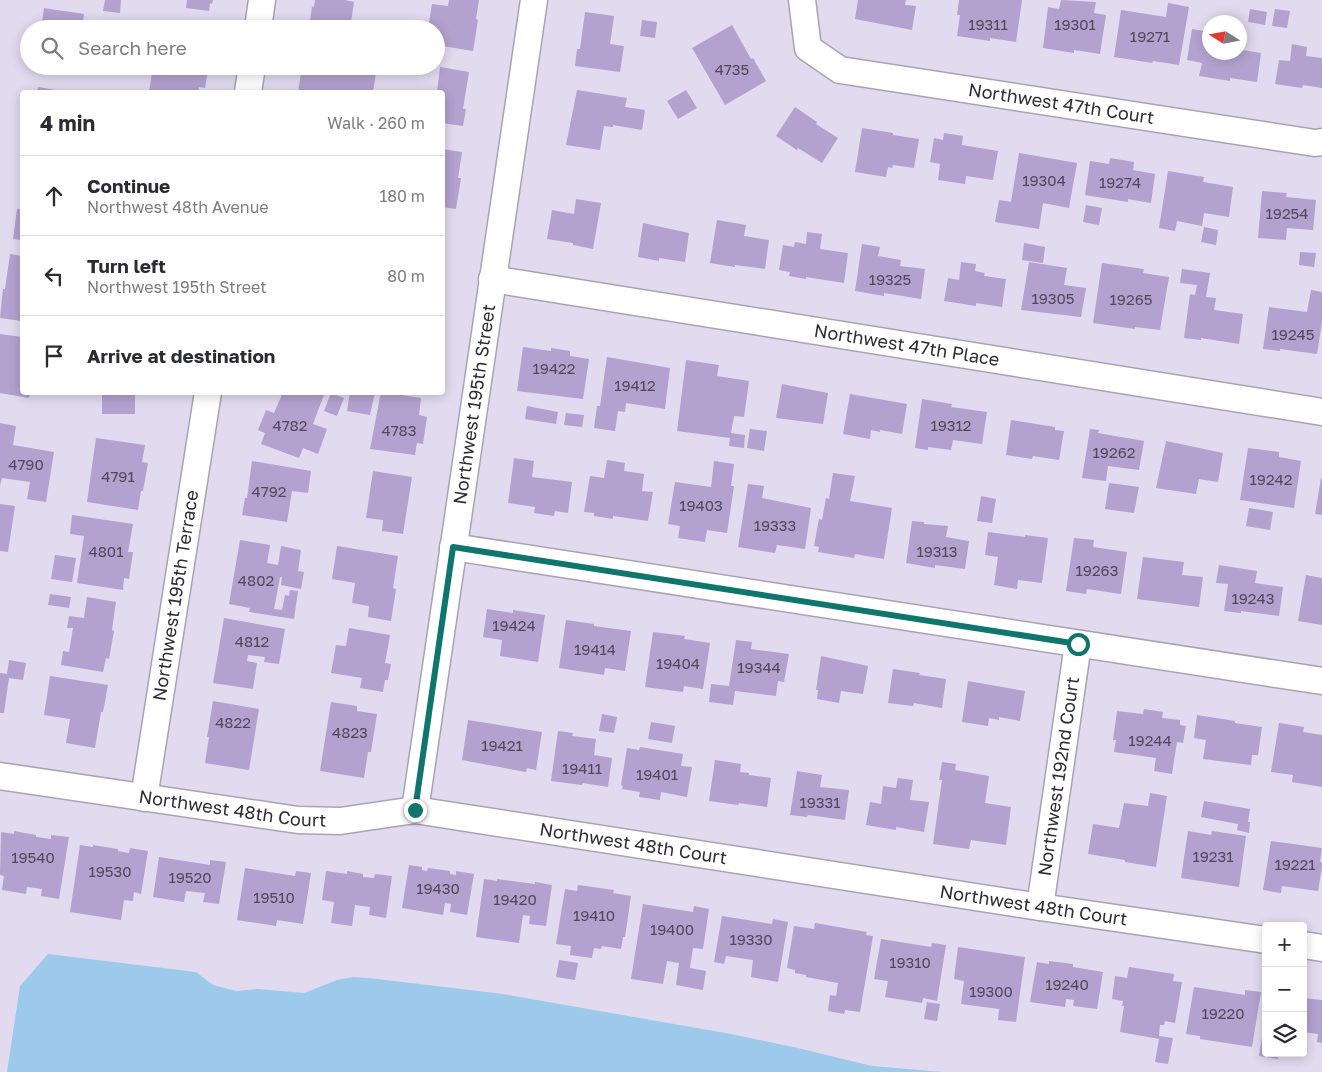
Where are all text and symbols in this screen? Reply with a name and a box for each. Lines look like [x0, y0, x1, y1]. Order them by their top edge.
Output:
house number: 19311 [968, 15, 1008, 33]
house number: 19301 [1054, 15, 1096, 33]
north arrow [1202, 15, 1247, 60]
search box [20, 20, 445, 75]
house number: 19271 [1130, 27, 1170, 45]
icon: search [38, 34, 66, 62]
text: Search here [78, 36, 187, 59]
house number: 4735 [715, 60, 749, 78]
street label: Northwest 47th Court [967, 78, 1156, 128]
text: 4 min [40, 110, 95, 136]
text: Walk · 260 m [327, 113, 425, 133]
house number: 19304 [1022, 171, 1066, 189]
house number: 19274 [1099, 173, 1141, 191]
text: Continue [87, 174, 170, 197]
icon: ahead [40, 182, 68, 210]
text: 180 m [379, 186, 425, 206]
text: Northwest 48th Avenue [87, 197, 269, 217]
house number: 19254 [1266, 204, 1308, 222]
text: Turn left [87, 254, 166, 277]
icon: left [40, 262, 68, 290]
text: 80 m [387, 266, 425, 286]
house number: 19325 [869, 270, 911, 288]
text: Northwest 195th Street [87, 277, 267, 297]
house number: 19305 [1031, 289, 1075, 307]
house number: 19265 [1110, 290, 1152, 308]
street label: Northwest 195th Street [448, 303, 499, 506]
street label: Northwest 47th Place [813, 319, 1001, 370]
house number: 19245 [1272, 325, 1314, 343]
icon: arrive [40, 342, 68, 370]
text: Arrive at destination [87, 344, 275, 367]
house number: 19422 [533, 359, 575, 377]
house number: 19412 [614, 376, 656, 394]
house number: 4782 [273, 416, 307, 434]
house number: 19312 [930, 416, 972, 434]
house number: 4783 [381, 421, 417, 439]
house number: 19262 [1093, 443, 1135, 461]
house number: 4790 [8, 455, 44, 473]
house number: 4791 [101, 467, 135, 485]
house number: 19242 [1250, 470, 1292, 488]
house number: 4792 [252, 482, 286, 500]
street label: Northwest 195th Terrace [147, 488, 202, 702]
house number: 19403 [679, 496, 723, 514]
house number: 19333 [754, 516, 796, 534]
house number: 4801 [89, 542, 123, 560]
house number: 19313 [916, 542, 958, 560]
house number: 19263 [1076, 561, 1118, 579]
house number: 4802 [238, 571, 274, 589]
house number: 19243 [1232, 589, 1274, 607]
house number: 19424 [492, 616, 536, 634]
house number: 4812 [235, 632, 269, 650]
route start [1067, 633, 1090, 656]
house number: 19414 [574, 640, 616, 658]
house number: 19404 [656, 654, 700, 672]
house number: 19344 [737, 658, 781, 676]
street label: Northwest 192nd Court [1033, 675, 1083, 877]
house number: 4822 [215, 713, 251, 731]
house number: 4823 [332, 723, 368, 741]
house number: 19244 [1128, 731, 1172, 749]
house number: 19421 [481, 736, 523, 754]
house number: 19411 [562, 759, 602, 777]
house number: 19401 [636, 765, 678, 783]
street label: Northwest 48th Court [137, 785, 327, 831]
house number: 19331 [799, 793, 841, 811]
route end [404, 799, 427, 822]
street label: Northwest 48th Court [538, 818, 729, 868]
house number: 19231 [1192, 847, 1234, 865]
house number: 19540 [11, 848, 55, 866]
house number: 19221 [1274, 855, 1316, 873]
house number: 19530 [88, 862, 132, 880]
house number: 19520 [168, 868, 212, 886]
house number: 19430 [416, 879, 460, 897]
street label: Northwest 48th Court [938, 880, 1129, 930]
house number: 19510 [253, 888, 295, 906]
house number: 19420 [493, 890, 537, 908]
house number: 19410 [573, 906, 615, 924]
house number: 19400 [650, 920, 694, 938]
map controls [1262, 922, 1307, 1057]
button: + [1262, 922, 1307, 967]
house number: 19330 [729, 930, 773, 948]
house number: 19310 [889, 953, 931, 971]
button: − [1262, 967, 1307, 1012]
house number: 19240 [1045, 975, 1089, 993]
house number: 19300 [969, 982, 1013, 1000]
house number: 19220 [1201, 1004, 1245, 1022]
button: layers [1262, 1012, 1307, 1057]

